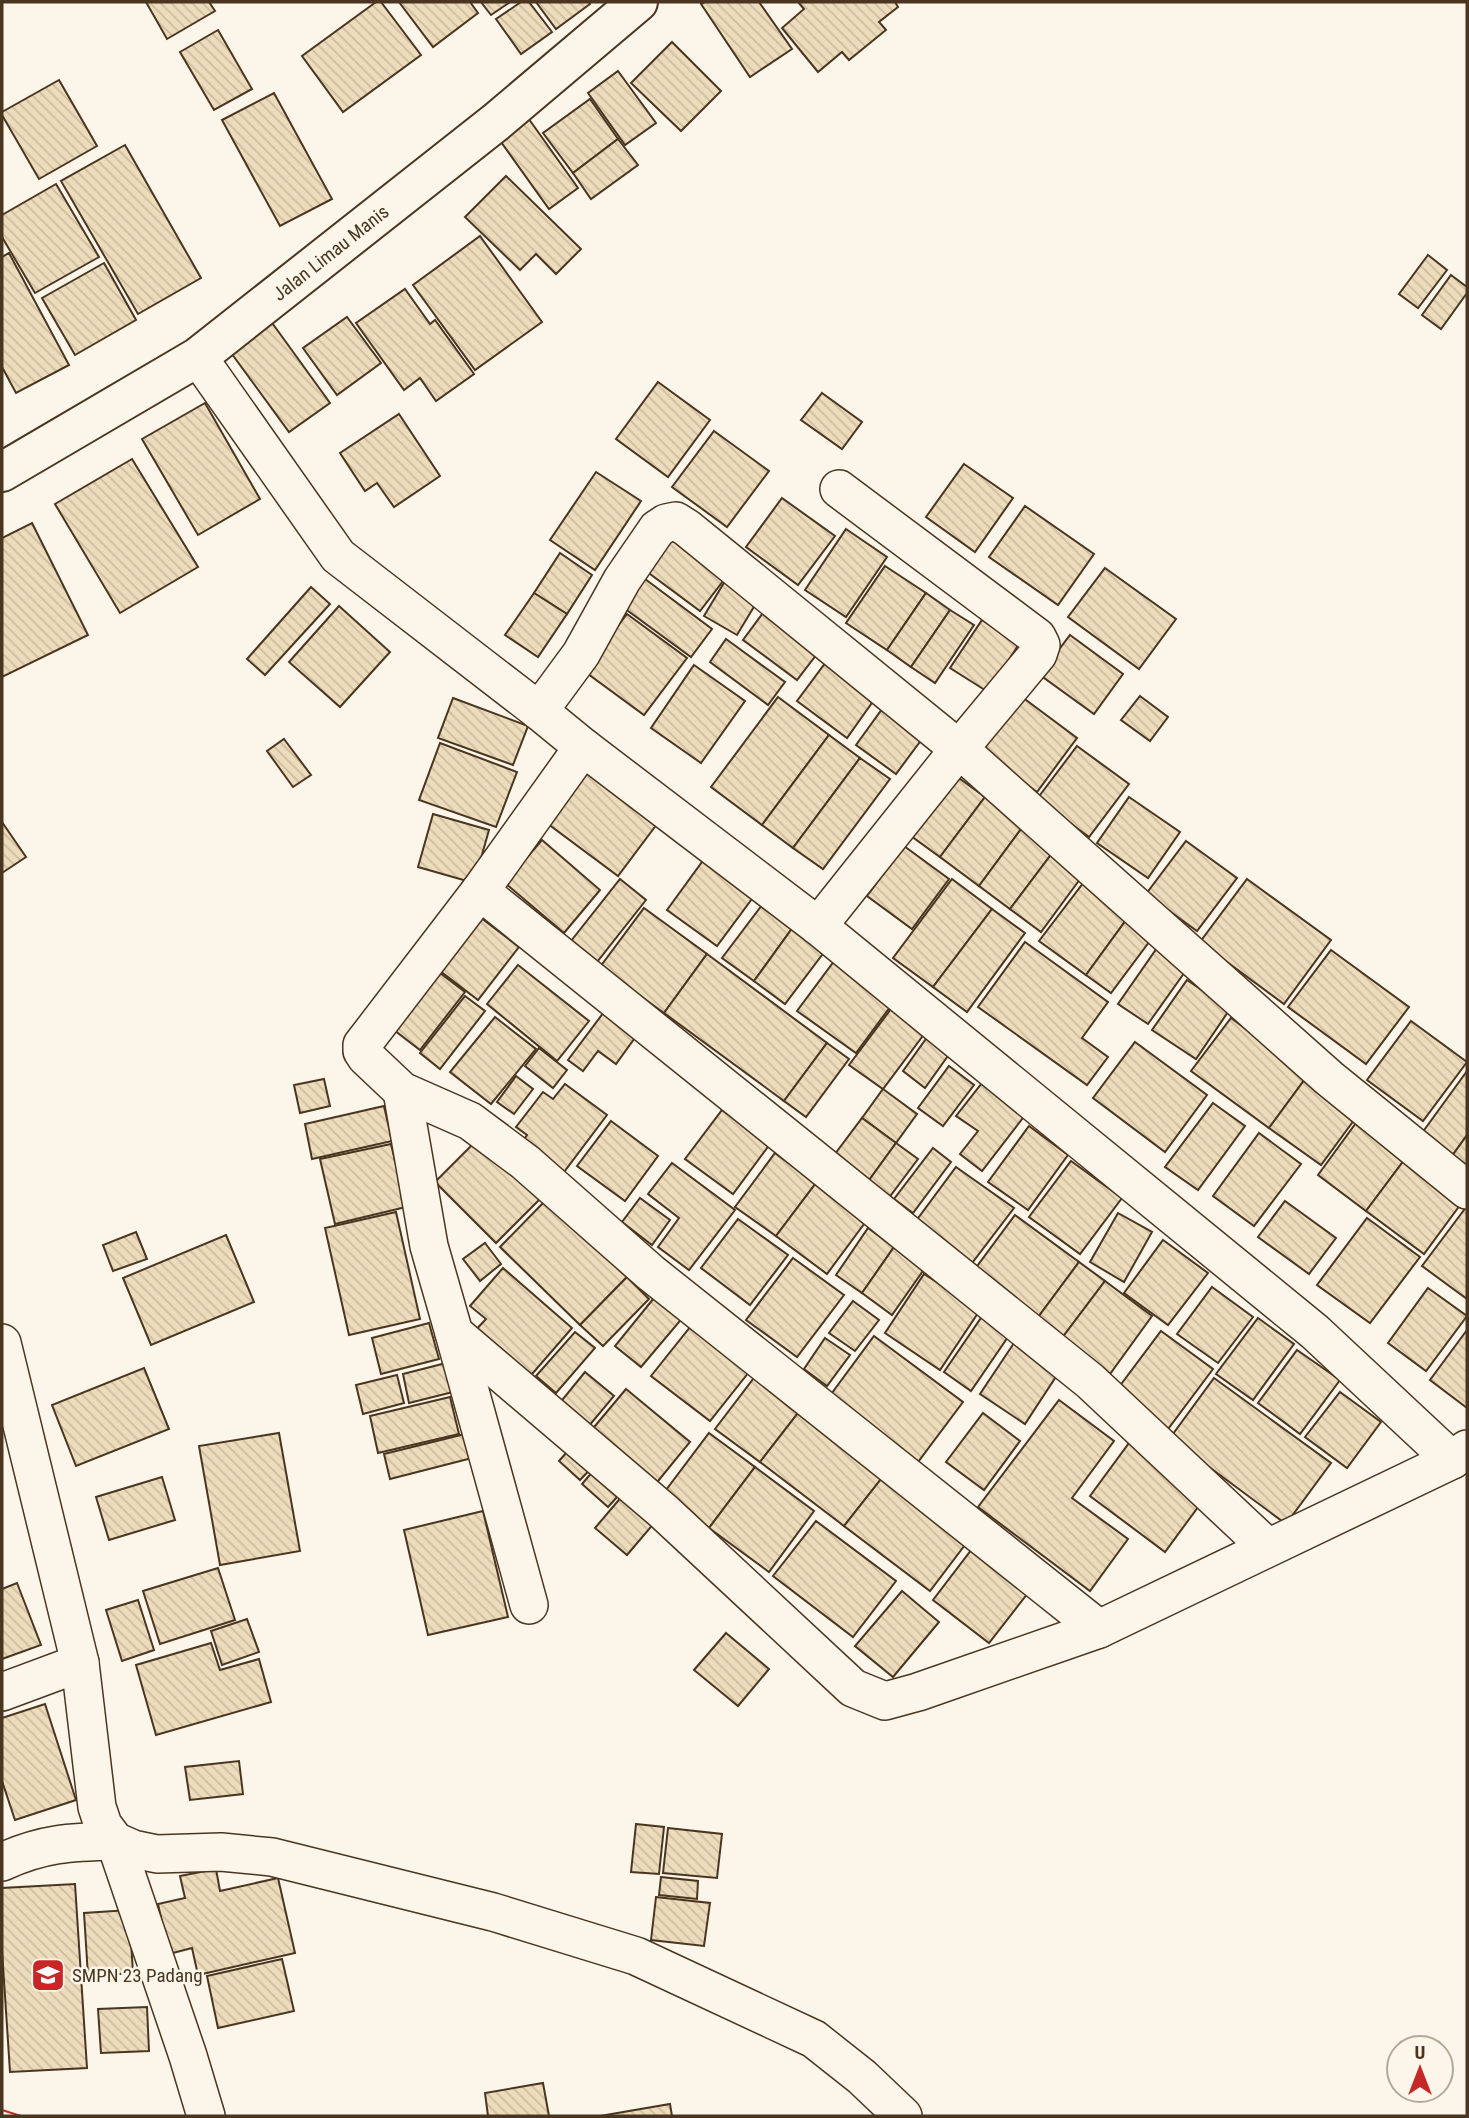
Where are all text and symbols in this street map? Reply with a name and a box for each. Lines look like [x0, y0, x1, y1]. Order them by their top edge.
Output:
street label: Jalan Limau Manis [268, 200, 393, 306]
school or university icon: SMPN 23 Padang [29, 1956, 67, 1994]
place label: SMPN 23 Padang [72, 1964, 203, 1987]
north arrow [1385, 2034, 1455, 2104]
text: U [1415, 2041, 1425, 2064]

